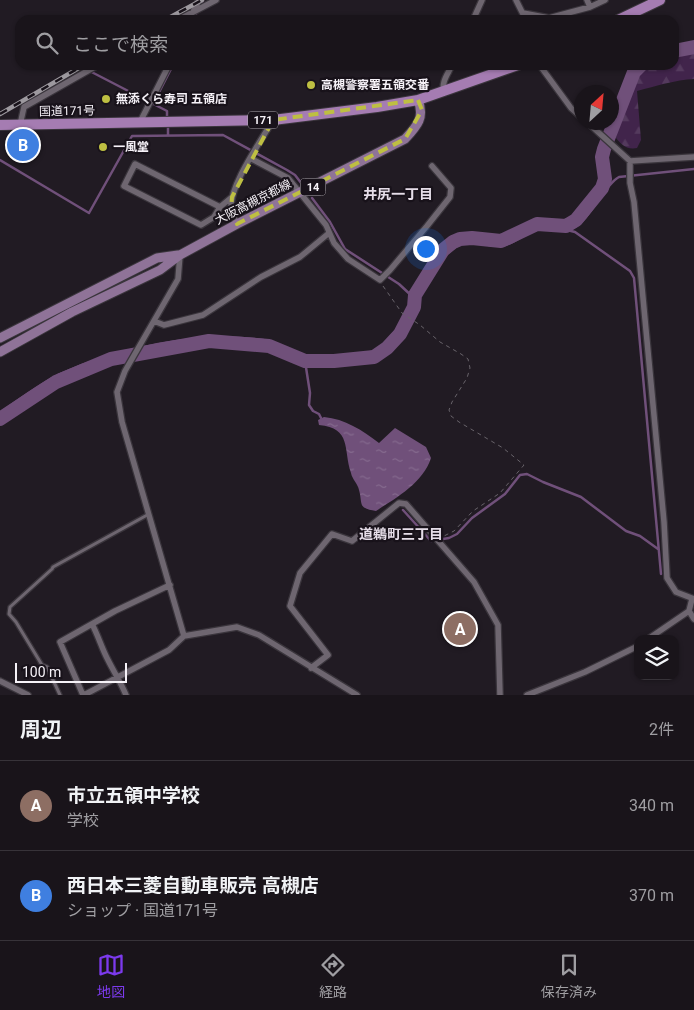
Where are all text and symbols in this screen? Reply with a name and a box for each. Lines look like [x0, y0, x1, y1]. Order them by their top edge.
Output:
search box [15, 15, 679, 70]
icon: search [33, 29, 61, 57]
text: ここで検索 [73, 33, 168, 56]
place label: 高槻警察署五領交番 [321, 78, 430, 92]
marker: 高槻警察署五領交番 [305, 79, 317, 91]
north arrow [574, 85, 619, 130]
place label: 無添くら寿司 五領店 [116, 92, 227, 106]
marker: 無添くら寿司 五領店 [100, 93, 112, 105]
street label: 国道171号 [39, 104, 95, 118]
road number: 171 [248, 112, 278, 128]
pin: B [7, 126, 39, 164]
place label: 一風堂 [113, 140, 149, 154]
marker: 一風堂 [97, 141, 109, 153]
street label: 大阪高槻京都線 [212, 177, 294, 227]
road number: 14 [300, 178, 326, 196]
district label: 井尻一丁目 [363, 186, 433, 202]
your location [413, 236, 439, 262]
district label: 道鵜町三丁目 [359, 526, 443, 542]
pin: A [444, 610, 476, 648]
map controls [634, 635, 679, 680]
button: layers [634, 635, 679, 680]
scale bar [15, 660, 128, 683]
text: 100 m [22, 664, 61, 680]
text: 周辺 [20, 718, 62, 742]
text: 2件 [649, 720, 674, 739]
text: 市立五領中学校 [67, 784, 200, 807]
text: A [31, 796, 41, 815]
text: 340 m [629, 796, 674, 815]
text: 学校 [67, 811, 99, 830]
text: 西日本三菱自動車販売 高槻店 [67, 874, 319, 897]
text: B [31, 886, 41, 905]
text: 370 m [629, 886, 674, 905]
text: ショップ · 国道171号 [67, 901, 218, 920]
tab: 地図 [97, 951, 125, 1001]
tab: 経路 [319, 951, 347, 1001]
tab: 保存済み [541, 951, 597, 1001]

